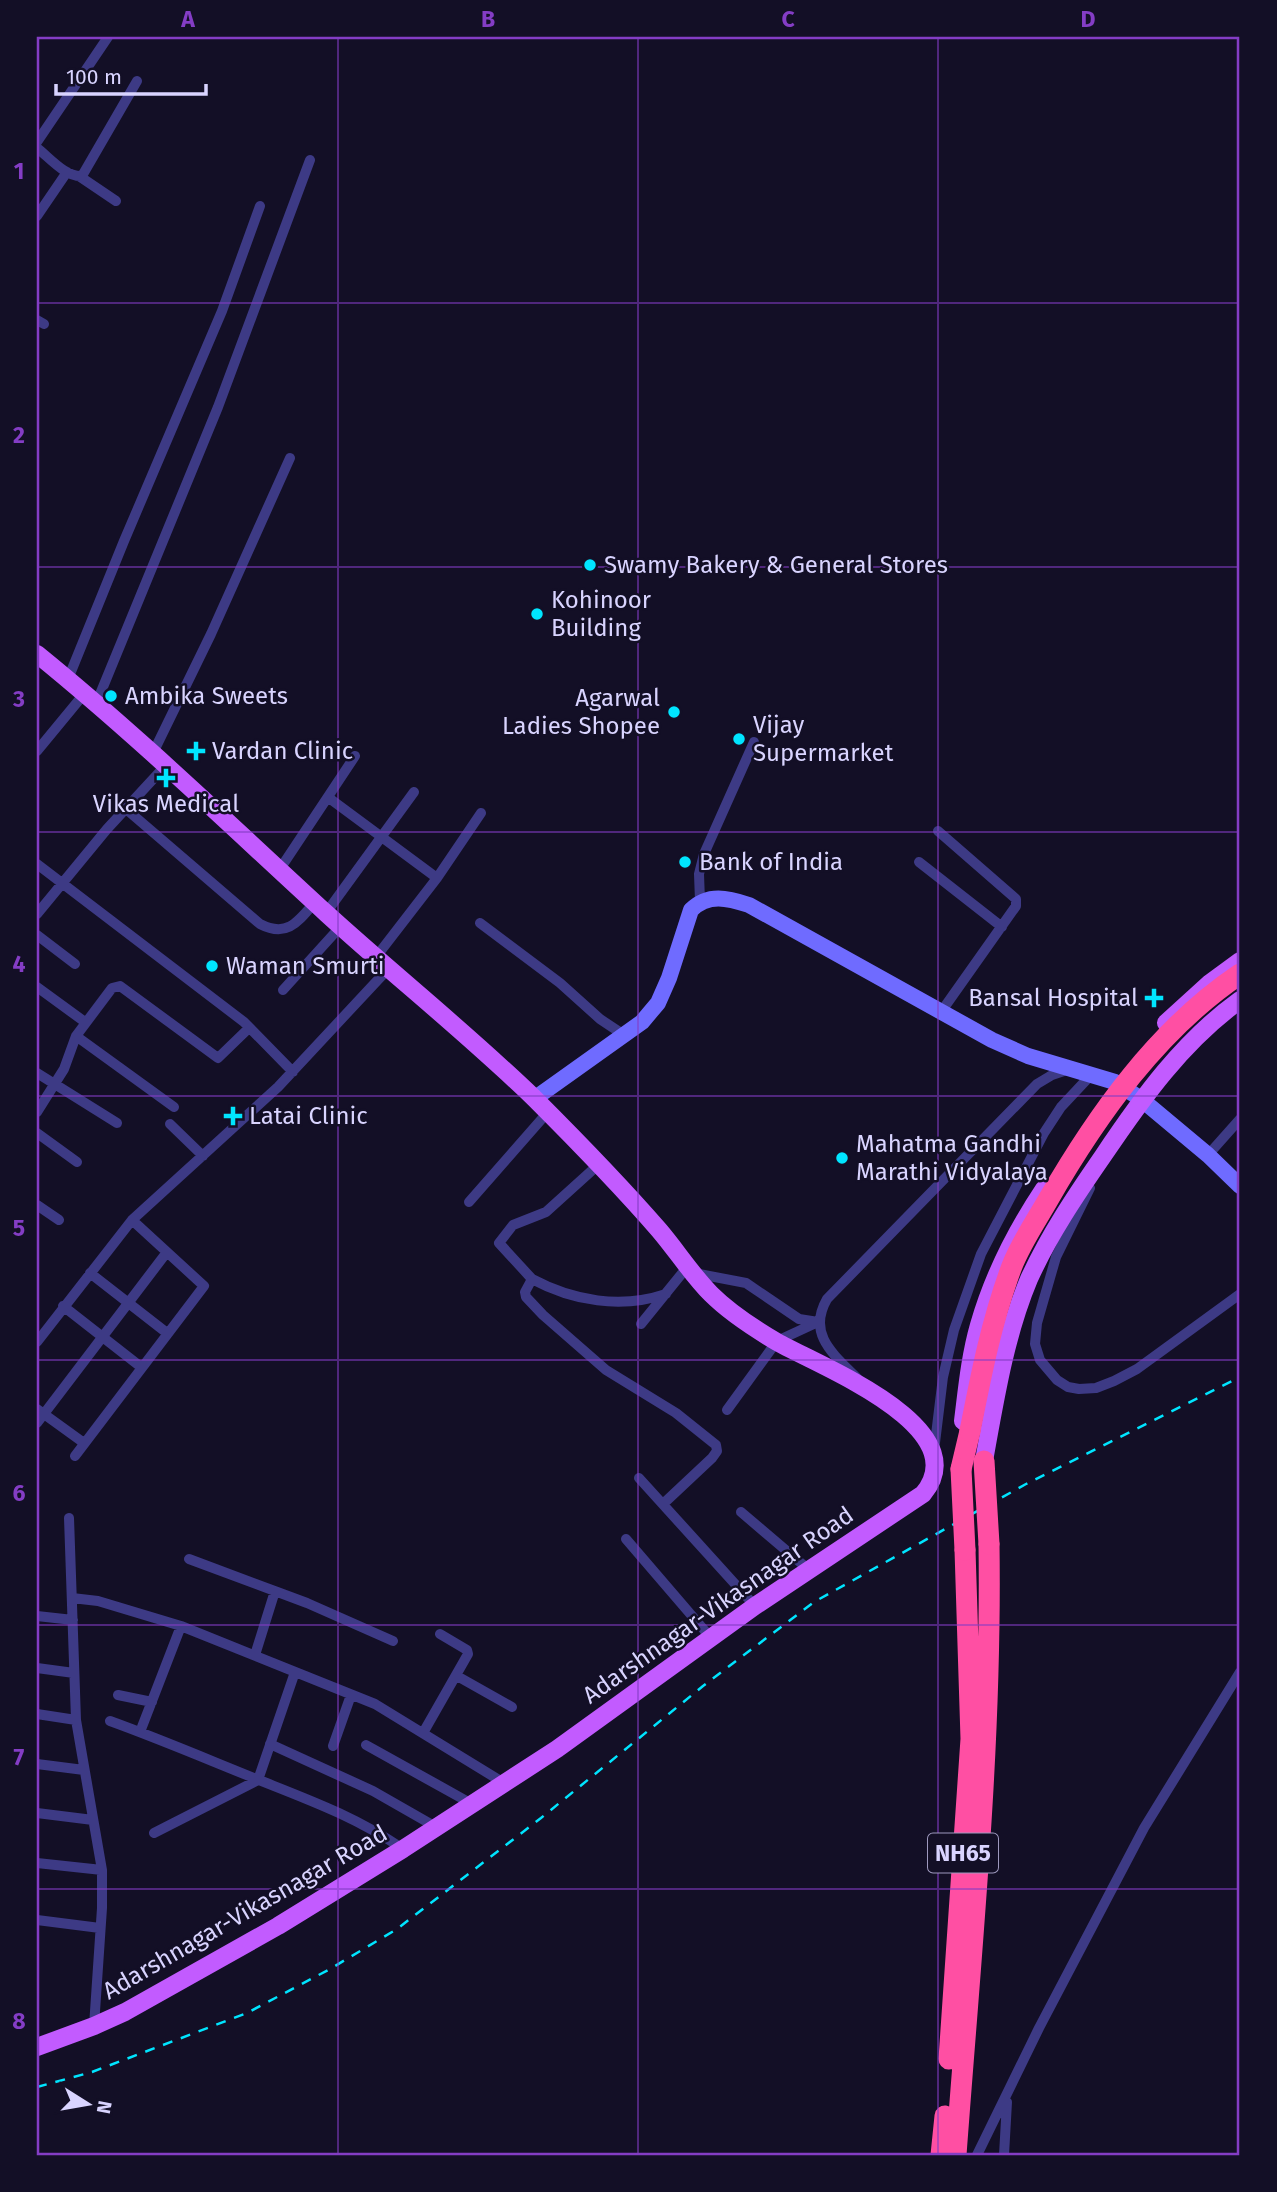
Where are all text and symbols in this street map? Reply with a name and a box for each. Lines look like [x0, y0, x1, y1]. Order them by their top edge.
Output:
text: A [180, 5, 195, 33]
text: B [481, 5, 495, 33]
text: C [781, 5, 795, 33]
text: D [1081, 5, 1096, 33]
scale bar [56, 52, 206, 96]
text: 100 m [66, 64, 122, 90]
text: 1 [14, 157, 24, 185]
text: 2 [13, 421, 25, 449]
place label: Swamy Bakery & General Stores [604, 551, 948, 579]
marker: Swamy Bakery & General Stores [582, 557, 598, 573]
place label: Kohinoor Building [551, 586, 652, 642]
marker: Kohinoor Building [529, 606, 545, 622]
place label: Ambika Sweets [125, 682, 288, 710]
place label: Agarwal Ladies Shopee [502, 684, 660, 740]
text: 3 [12, 685, 25, 713]
marker: Ambika Sweets [103, 688, 119, 704]
marker: Agarwal Ladies Shopee [666, 704, 682, 720]
place label: Vijay Supermarket [753, 711, 894, 767]
marker: Vijay Supermarket [731, 731, 747, 747]
place label: Vardan Clinic [212, 737, 353, 765]
marker: Vardan Clinic [186, 741, 206, 761]
marker: Vikas Medical [158, 770, 174, 786]
place label: Vikas Medical [93, 790, 239, 818]
place label: Bank of India [699, 848, 843, 876]
marker: Bank of India [677, 854, 693, 870]
text: 4 [13, 950, 26, 978]
place label: Waman Smurti [226, 952, 385, 980]
marker: Waman Smurti [204, 958, 220, 974]
place label: Bansal Hospital [968, 984, 1138, 1012]
marker: Bansal Hospital [1144, 988, 1164, 1008]
place label: Latai Clinic [249, 1102, 368, 1130]
marker: Latai Clinic [223, 1106, 243, 1126]
place label: Mahatma Gandhi Marathi Vidyalaya [856, 1130, 1048, 1186]
marker: Mahatma Gandhi Marathi Vidyalaya [834, 1150, 850, 1166]
text: 5 [13, 1214, 25, 1242]
text: 6 [13, 1479, 26, 1507]
street label: Adarshnagar-Vikasnagar Road [577, 1501, 859, 1709]
text: 7 [14, 1743, 25, 1771]
street label: Adarshnagar-Vikasnagar Road [98, 1819, 392, 2005]
road number: NH65 [928, 1834, 998, 1872]
text: 8 [12, 2007, 26, 2035]
north arrow [52, 2070, 122, 2140]
text: N [92, 2099, 117, 2116]

